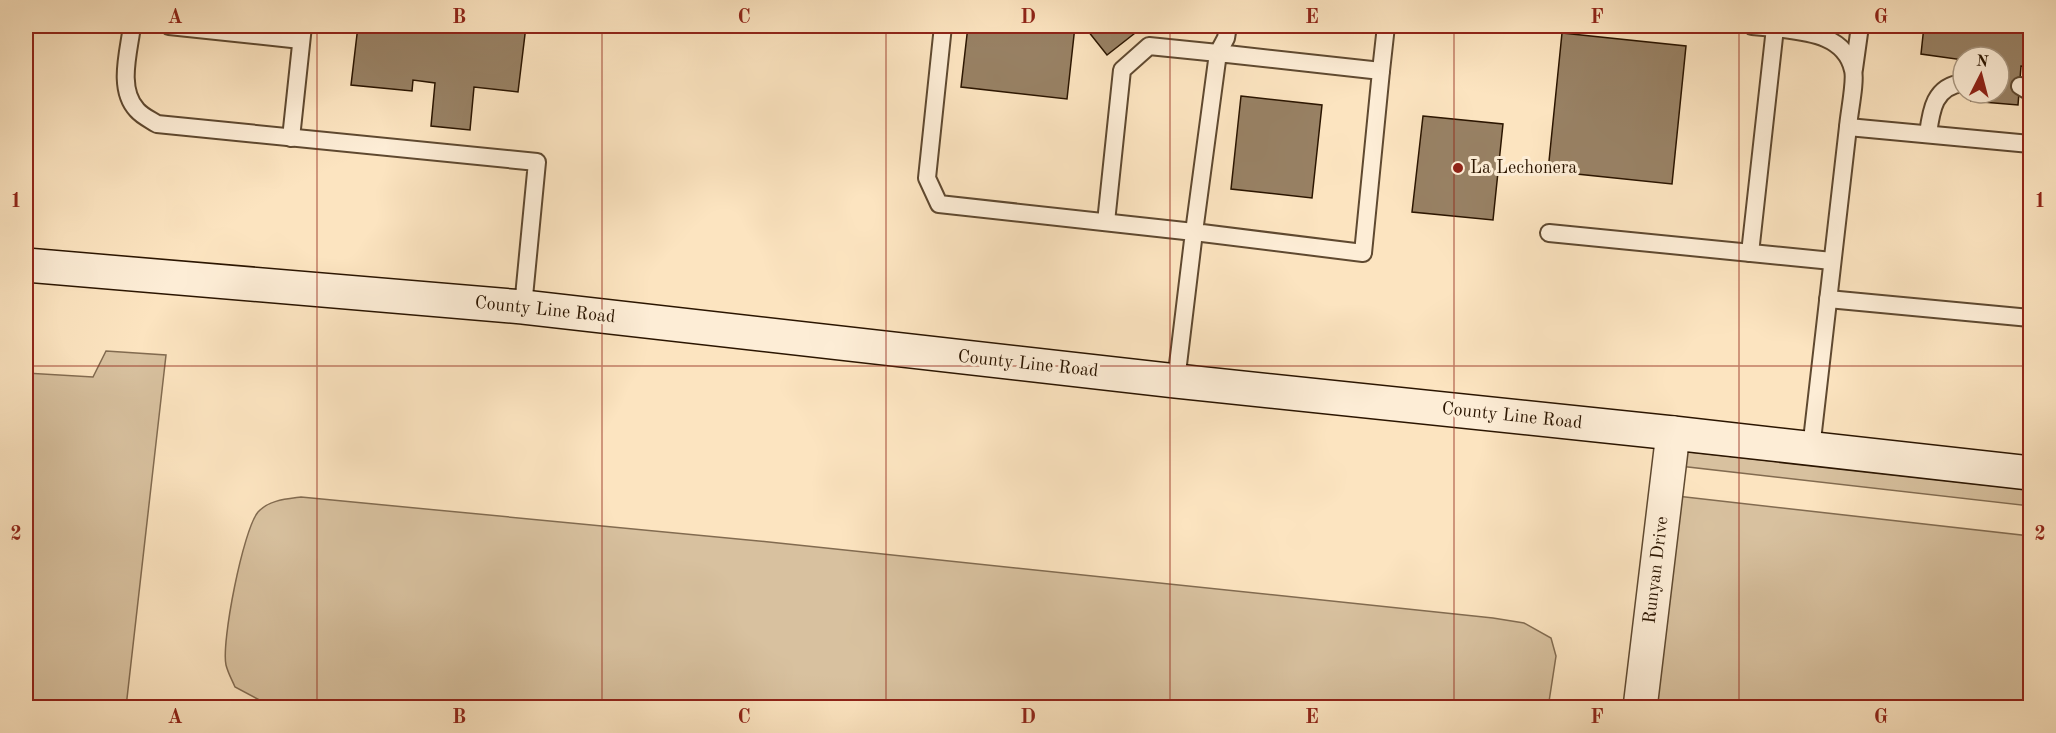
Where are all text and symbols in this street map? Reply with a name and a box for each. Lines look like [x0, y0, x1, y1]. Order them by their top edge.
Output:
text: A [167, 8, 183, 28]
text: B [452, 8, 466, 28]
text: C [737, 8, 751, 28]
text: D [1020, 8, 1036, 28]
text: E [1305, 8, 1319, 28]
text: F [1590, 8, 1604, 28]
text: G [1874, 8, 1888, 28]
north arrow [1951, 45, 2011, 105]
text: N [1975, 53, 1990, 71]
place label: La Lechonera [1470, 159, 1577, 177]
marker: La Lechonera [1451, 161, 1465, 175]
text: 1 [10, 192, 22, 212]
text: 1 [2034, 192, 2046, 212]
street label: County Line Road [474, 294, 616, 326]
street label: County Line Road [957, 348, 1099, 380]
street label: County Line Road [1441, 400, 1583, 432]
street label: Runyan Drive [1640, 515, 1672, 625]
text: 2 [10, 525, 22, 545]
text: 2 [2034, 525, 2046, 545]
text: A [167, 708, 183, 728]
text: B [452, 708, 466, 728]
text: C [737, 708, 751, 728]
text: D [1020, 708, 1036, 728]
text: E [1305, 708, 1319, 728]
text: F [1590, 708, 1604, 728]
text: G [1874, 708, 1888, 728]

